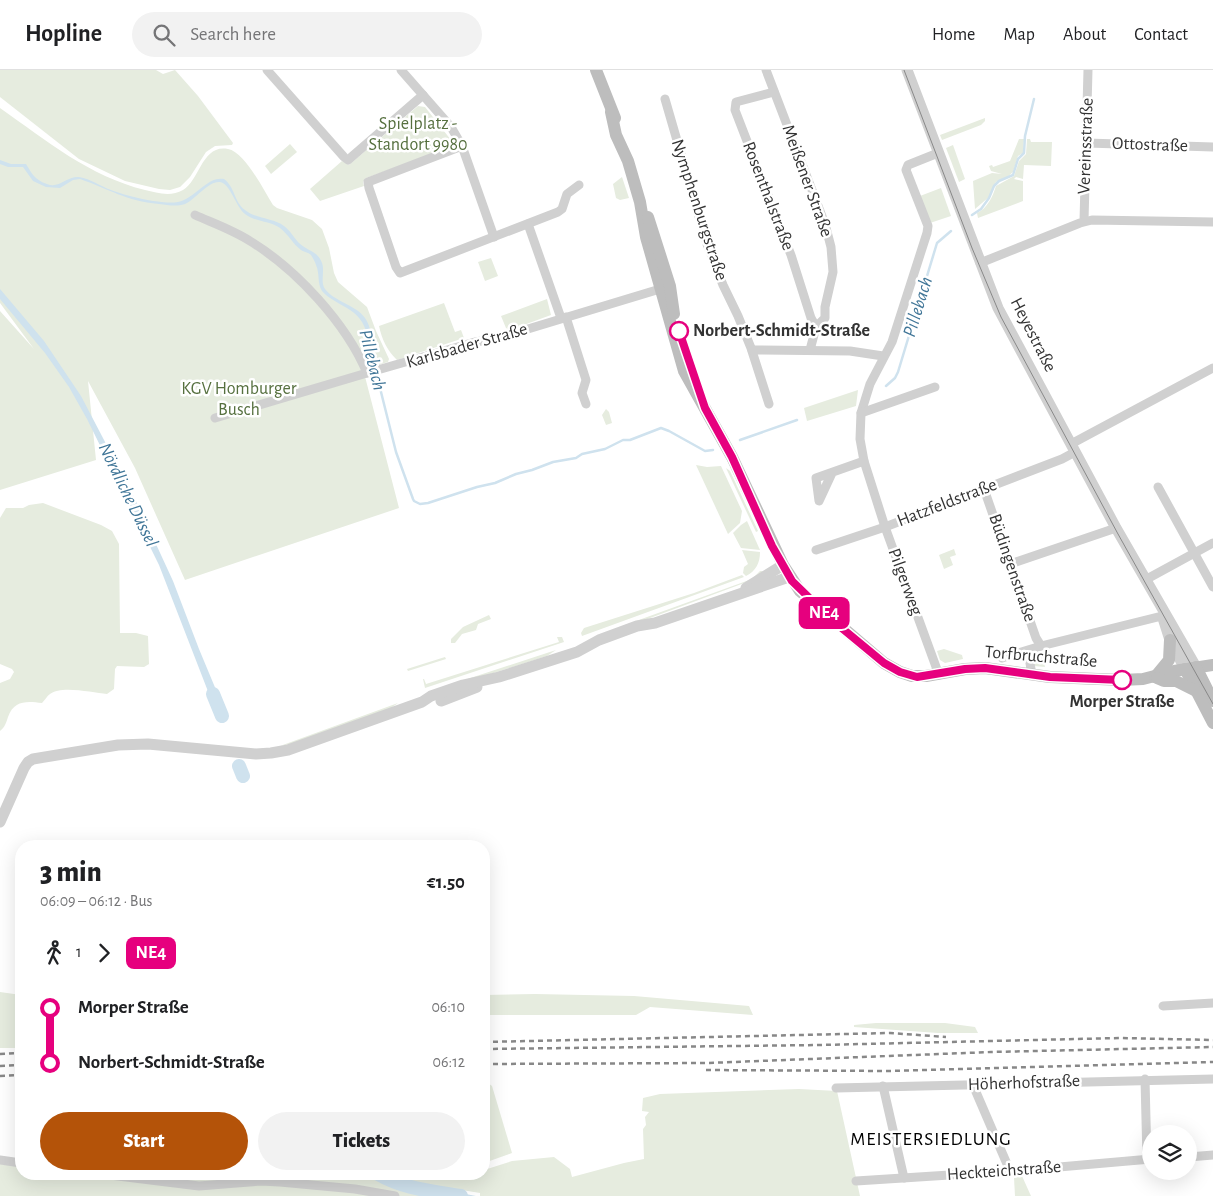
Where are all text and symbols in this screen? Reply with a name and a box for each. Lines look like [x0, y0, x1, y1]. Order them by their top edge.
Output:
search box [132, 12, 482, 57]
icon: search [150, 21, 178, 49]
text: Hopline [25, 22, 102, 46]
text: Search here [190, 25, 276, 44]
text: Home [932, 26, 975, 44]
text: Map [1003, 26, 1035, 44]
text: About [1063, 26, 1106, 44]
text: Contact [1134, 26, 1188, 44]
street label: Vereinsstraße [1075, 97, 1097, 195]
park label: Spielplatz - Standort 9980 [368, 115, 468, 154]
street label: Meißener Straße [778, 123, 836, 239]
street label: Ottostraße [1112, 135, 1188, 155]
street label: Nymphenburgstraße [668, 137, 730, 283]
street label: Rosenthalstraße [739, 139, 797, 253]
water label: Pillebach [900, 274, 936, 340]
street label: Heyestraße [1007, 295, 1059, 375]
street label: Karlsbader Straße [404, 320, 530, 372]
marker: Norbert-Schmidt-Straße [669, 321, 689, 341]
place label: Norbert-Schmidt-Straße [693, 322, 870, 340]
water label: Pillebach [355, 328, 389, 392]
park label: KGV Homburger Busch [181, 380, 297, 419]
water label: Nördliche Düssel [95, 440, 161, 550]
street label: Hatzfeldstraße [895, 476, 999, 530]
street label: Büdingenstraße [985, 512, 1039, 624]
street label: Pilgerweg [885, 546, 926, 618]
line badge: NE4 [795, 597, 853, 629]
text: NE4 [809, 604, 839, 622]
street label: Torfbruchstraße [984, 643, 1098, 671]
marker: Morper Straße [1112, 670, 1132, 690]
place label: Morper Straße [1070, 693, 1174, 711]
text: 3 min [40, 859, 102, 887]
text: €1.50 [427, 873, 465, 892]
text: 06:09 – 06:12 · Bus [40, 893, 153, 909]
icon: walk [40, 939, 68, 967]
icon: forward [90, 939, 118, 967]
text: 1 [76, 944, 82, 960]
text: NE4 [136, 944, 166, 962]
text: Morper Straße [78, 998, 189, 1017]
text: 06:10 [431, 999, 465, 1015]
text: Norbert-Schmidt-Straße [78, 1053, 265, 1072]
text: 06:12 [433, 1054, 465, 1070]
street label: Höherhofstraße [968, 1072, 1080, 1094]
button: Start [40, 1112, 248, 1170]
button: Tickets [258, 1112, 465, 1170]
map controls [1142, 1125, 1197, 1180]
button: layers [1142, 1125, 1197, 1180]
district label: MEISTERSIEDLUNG [850, 1130, 1012, 1149]
street label: Heckteichstraße [946, 1158, 1062, 1184]

